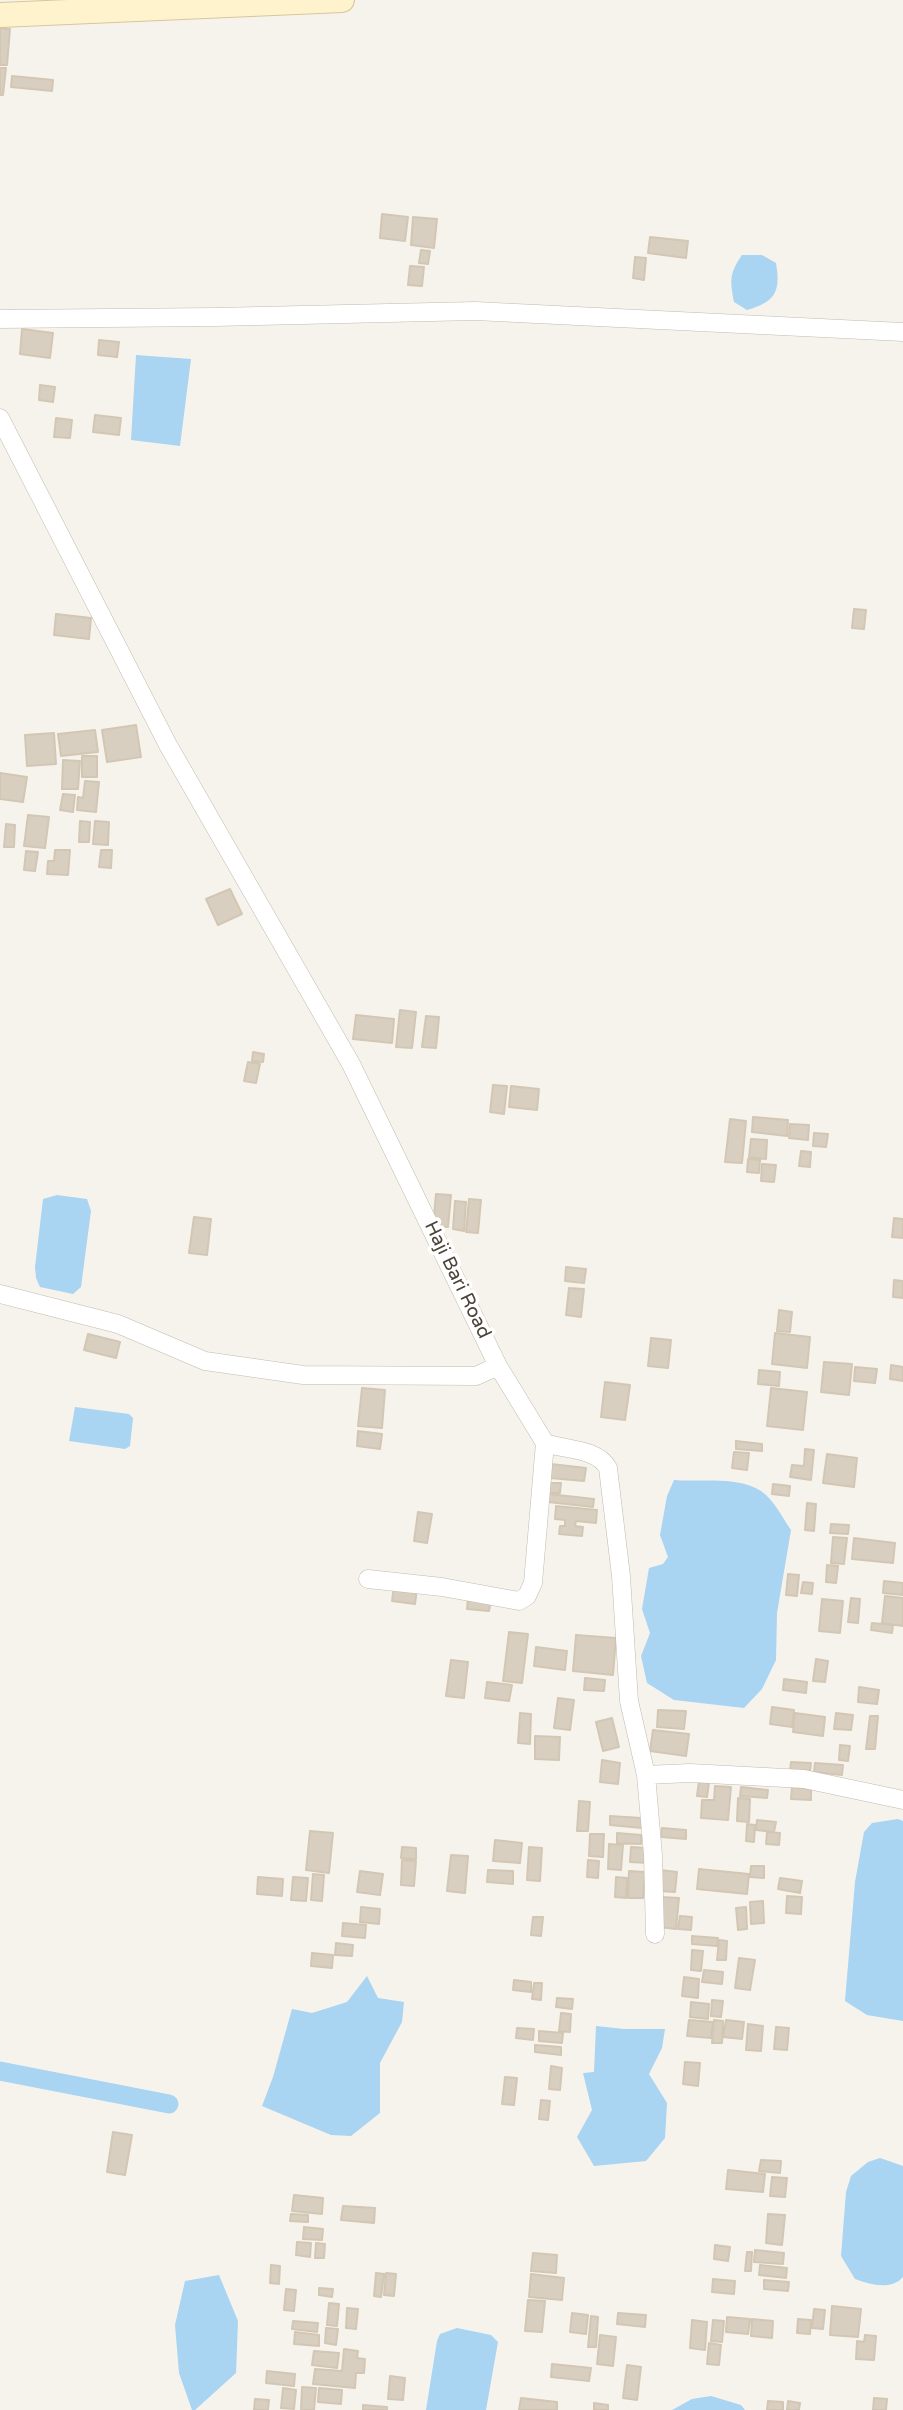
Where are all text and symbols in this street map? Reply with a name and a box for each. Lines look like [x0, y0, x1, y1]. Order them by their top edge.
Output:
street label: Haji Bari Road [419, 1217, 495, 1343]

